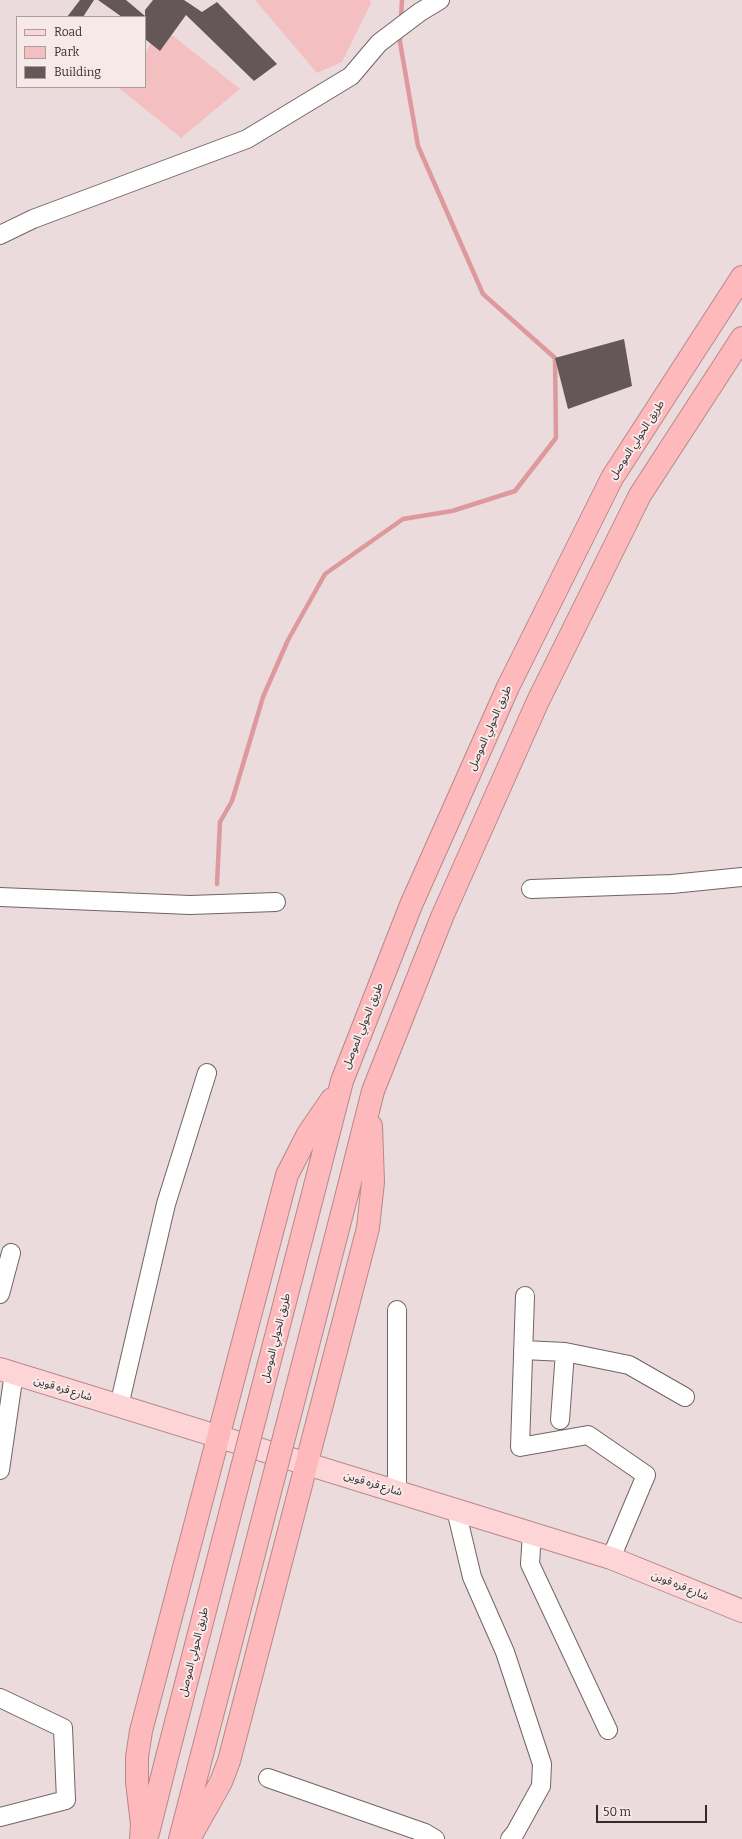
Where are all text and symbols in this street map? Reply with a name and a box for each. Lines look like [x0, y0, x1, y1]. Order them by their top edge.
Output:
legend [16, 16, 146, 88]
text: Road [54, 25, 82, 39]
text: Park [54, 45, 79, 59]
text: Building [54, 65, 101, 79]
street label: طريق الحولي الموصل [607, 398, 667, 482]
street label: طريق الحولي الموصل [465, 683, 515, 773]
street label: طريق الحولي الموصل [340, 981, 386, 1071]
street label: طريق الحولي الموصل [259, 1292, 293, 1384]
street label: شارع قره قوين [32, 1374, 94, 1404]
street label: شارع قره قوين [342, 1469, 404, 1499]
street label: شارع قره قوين [649, 1569, 711, 1603]
street label: طريق الحولي الموصل [177, 1606, 211, 1698]
scale bar [598, 1797, 709, 1823]
text: 50 m [603, 1805, 631, 1819]

